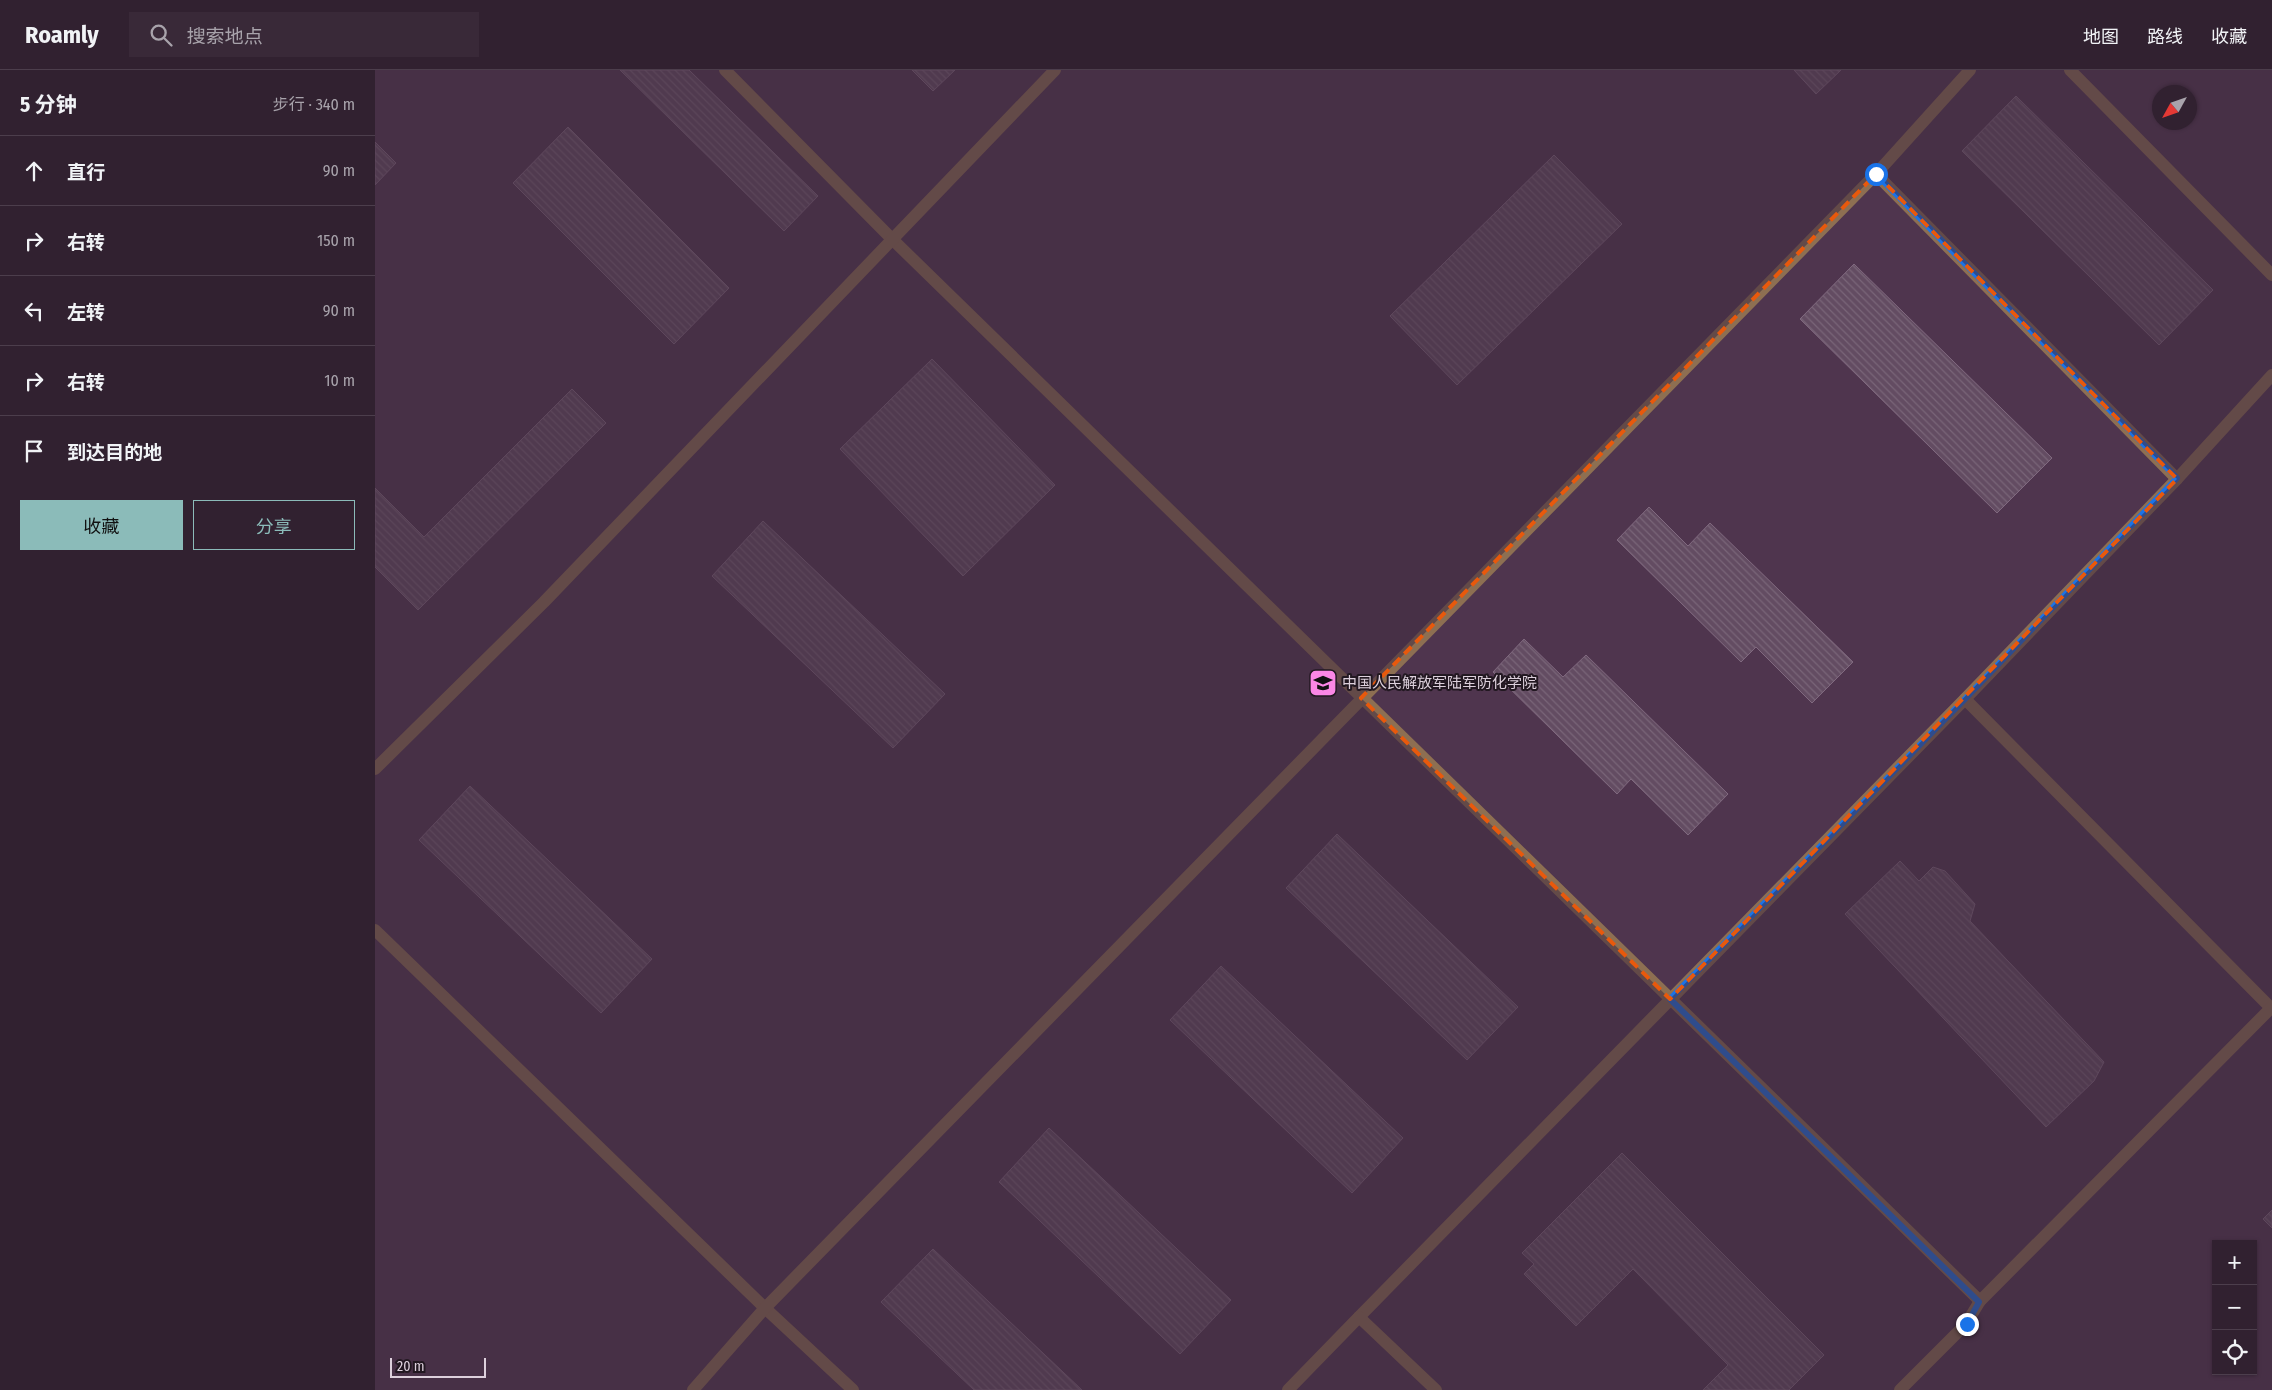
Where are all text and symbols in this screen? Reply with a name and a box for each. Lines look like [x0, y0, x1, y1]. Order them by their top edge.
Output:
search box [129, 12, 479, 57]
text: Roamly [25, 21, 99, 49]
icon: search [147, 21, 175, 49]
text: 搜索地点 [187, 25, 263, 48]
text: 地图 [2083, 26, 2119, 48]
text: 路线 [2147, 26, 2183, 48]
text: 收藏 [2211, 26, 2247, 48]
north arrow [2152, 85, 2197, 130]
text: 5 分钟 [20, 92, 77, 118]
text: 步行 · 340 m [273, 95, 355, 114]
icon: ahead [20, 157, 48, 185]
text: 直行 [67, 161, 105, 184]
text: 90 m [323, 161, 355, 180]
route start [1865, 163, 1888, 186]
icon: right [20, 227, 48, 255]
text: 右转 [67, 231, 105, 254]
text: 150 m [317, 231, 355, 250]
icon: left [20, 297, 48, 325]
text: 左转 [67, 301, 105, 324]
text: 90 m [323, 301, 355, 320]
icon: right [20, 367, 48, 395]
text: 右转 [67, 371, 105, 394]
text: 10 m [324, 371, 355, 390]
icon: arrive [20, 437, 48, 465]
text: 到达目的地 [67, 441, 162, 464]
button: 收藏 [20, 500, 183, 550]
button: 分享 [193, 500, 355, 550]
school or university icon: 中国人民解放军陆军防化学院 [1308, 668, 1338, 698]
place label: 中国人民解放军陆军防化学院 [1342, 674, 1537, 692]
map controls [2212, 1240, 2257, 1375]
button: + [2212, 1240, 2257, 1285]
button: − [2212, 1285, 2257, 1330]
route end [1956, 1313, 1979, 1336]
button: locate [2212, 1330, 2257, 1375]
scale bar [390, 1355, 486, 1378]
text: 20 m [397, 1358, 425, 1375]

